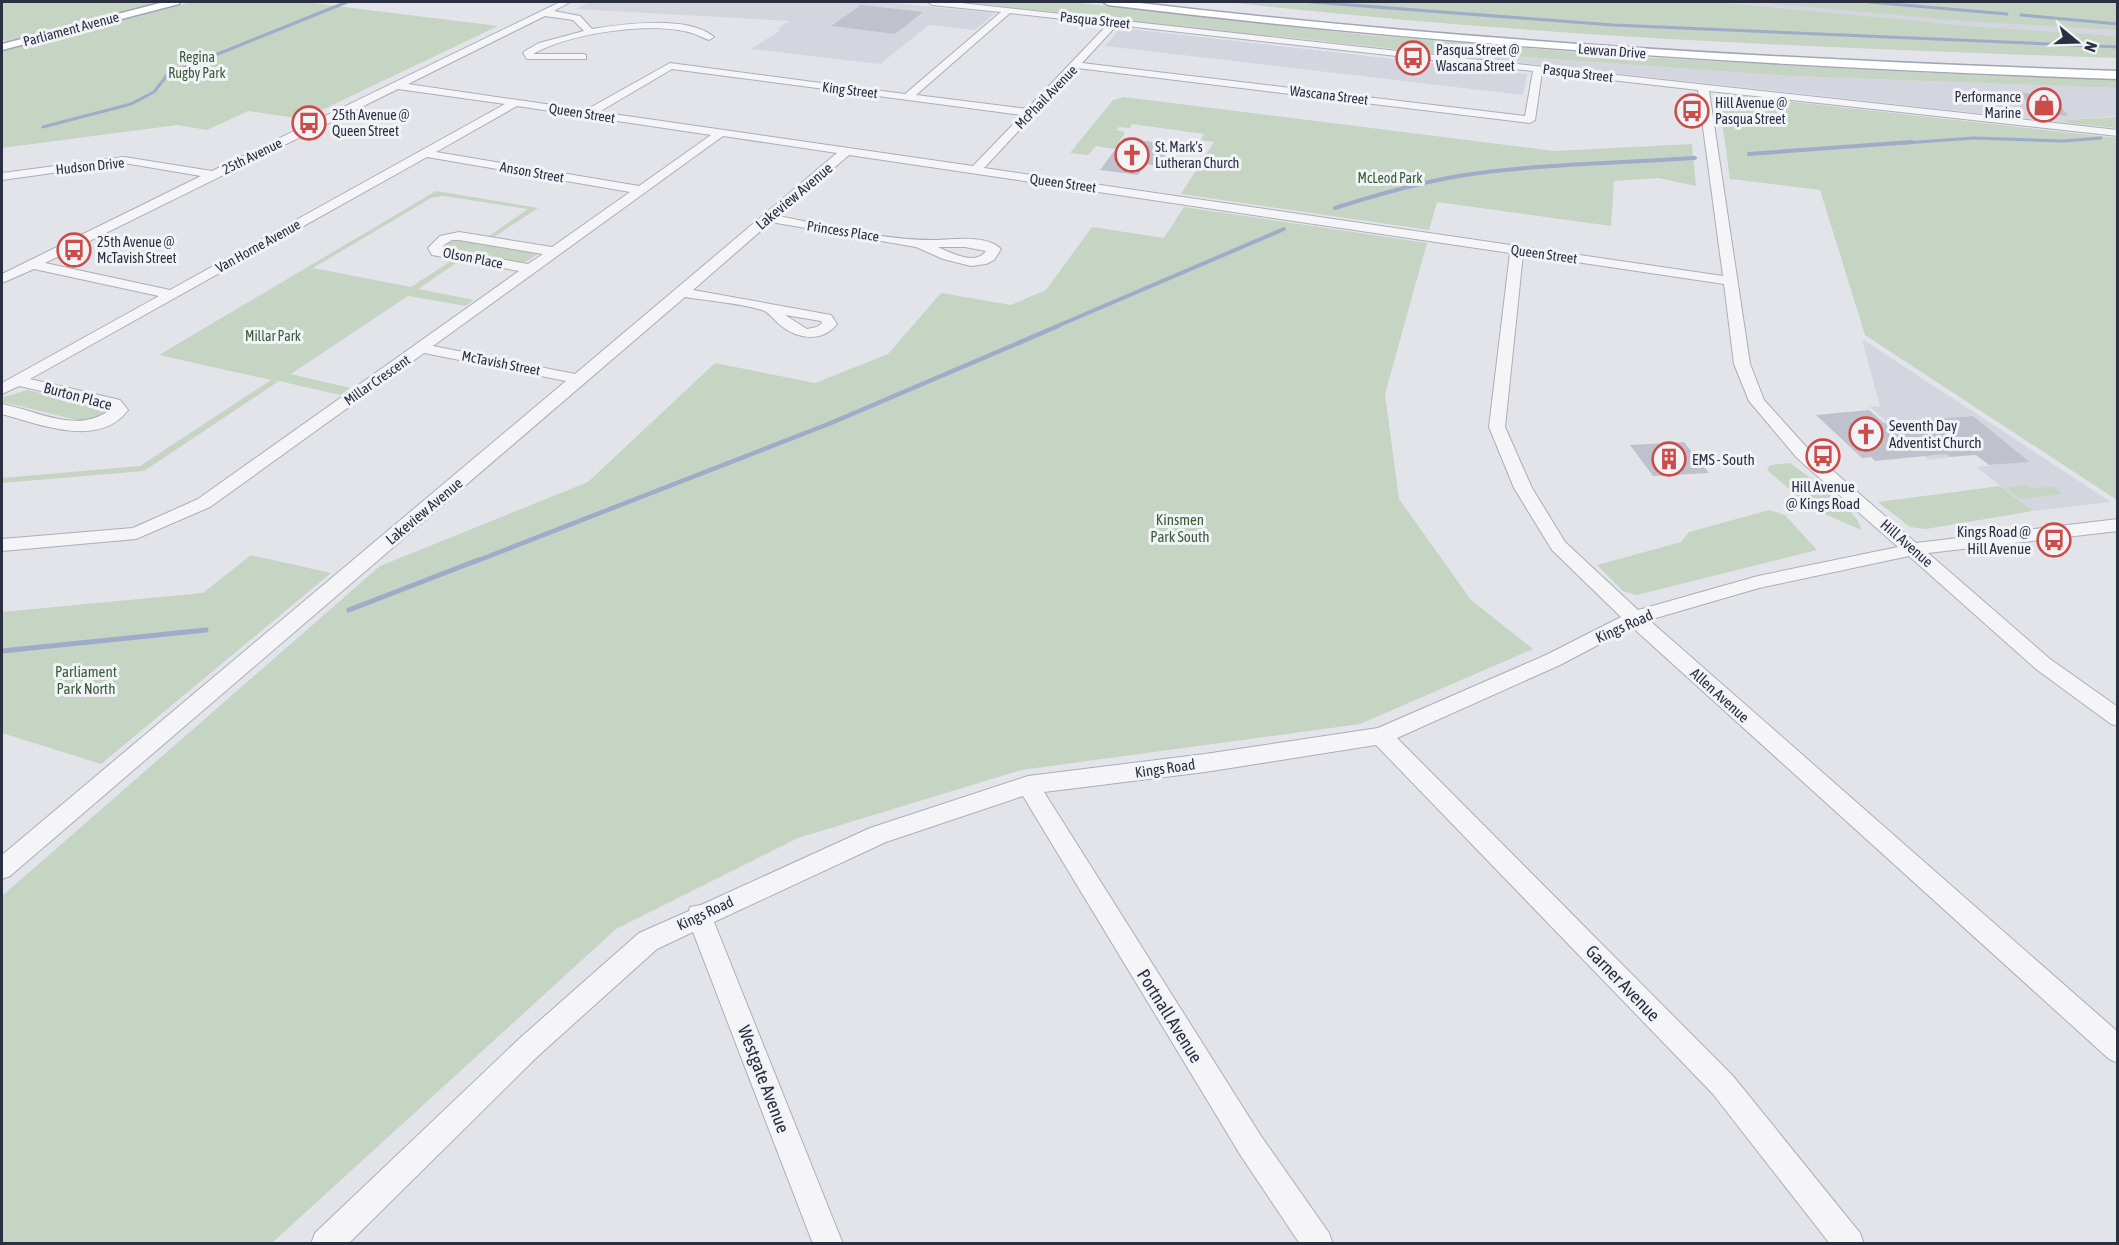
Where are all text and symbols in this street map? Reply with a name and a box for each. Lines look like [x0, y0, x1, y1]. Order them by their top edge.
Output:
street label: Pasqua Street [1059, 8, 1131, 32]
street label: Parliament Avenue [21, 9, 121, 49]
north arrow [2047, 12, 2107, 72]
text: N [2081, 39, 2101, 54]
bus stop icon: Pasqua Street @ Wascana Street [1395, 40, 1431, 76]
street label: Lewvan Drive [1578, 41, 1646, 61]
place label: Pasqua Street @ Wascana Street [1436, 42, 1519, 74]
park label: Regina Rugby Park [168, 49, 226, 81]
street label: Pasqua Street [1542, 61, 1614, 85]
street label: McPhail Avenue [1012, 62, 1080, 132]
street label: King Street [821, 79, 879, 101]
street label: Wascana Street [1289, 82, 1369, 108]
shop icon: Performance Marine [2026, 87, 2062, 123]
place label: Performance Marine [1954, 89, 2021, 121]
bus stop icon: Hill Avenue @ Pasqua Street [1674, 93, 1710, 129]
place label: Hill Avenue @ Pasqua Street [1715, 95, 1787, 127]
street label: Queen Street [548, 100, 616, 126]
bus stop icon: 25th Avenue @ Queen Street [291, 105, 327, 141]
place label: 25th Avenue @ Queen Street [332, 107, 410, 139]
street label: 25th Avenue [219, 135, 285, 177]
church icon: St. Mark's Lutheran Church [1114, 137, 1150, 173]
place label: St. Mark's Lutheran Church [1155, 139, 1239, 171]
street label: Hudson Drive [55, 154, 125, 178]
street label: Anson Street [499, 159, 565, 185]
street label: Lakeview Avenue [752, 159, 836, 233]
street label: Queen Street [1029, 170, 1097, 196]
park label: McLeod Park [1358, 170, 1422, 186]
street label: Van Horne Avenue [213, 216, 303, 276]
street label: Princess Place [806, 217, 880, 245]
bus stop icon: 25th Avenue @ McTavish Street [56, 232, 92, 268]
place label: 25th Avenue @ McTavish Street [97, 234, 177, 266]
street label: Queen Street [1510, 241, 1578, 267]
street label: Olson Place [442, 244, 504, 272]
park label: Millar Park [245, 328, 301, 344]
street label: McTavish Street [460, 348, 542, 378]
street label: Millar Crescent [341, 351, 413, 409]
street label: Burton Place [42, 379, 114, 413]
church icon: Seventh Day Adventist Church [1848, 416, 1884, 452]
place label: Seventh Day Adventist Church [1889, 417, 1982, 451]
bus stop icon: Hill Avenue @ Kings Road [1805, 438, 1841, 474]
building icon: EMS - South [1651, 441, 1687, 477]
place label: EMS - South [1692, 451, 1755, 468]
street label: Lakeview Avenue [382, 474, 466, 548]
place label: Hill Avenue @ Kings Road [1786, 478, 1860, 512]
park label: Kinsmen Park South [1150, 511, 1210, 545]
street label: Hill Avenue [1877, 516, 1937, 570]
bus stop icon: Kings Road @ Hill Avenue [2036, 522, 2072, 558]
place label: Kings Road @ Hill Avenue [1957, 523, 2031, 557]
street label: Kings Road [1593, 606, 1655, 646]
park label: Parliament Park North [55, 663, 117, 697]
street label: Allen Avenue [1687, 664, 1753, 726]
street label: Kings Road [1134, 755, 1196, 781]
street label: Kings Road [674, 893, 736, 933]
street label: Garner Avenue [1582, 941, 1664, 1025]
street label: Portnall Avenue [1133, 965, 1207, 1067]
street label: Westgate Avenue [734, 1022, 794, 1136]

